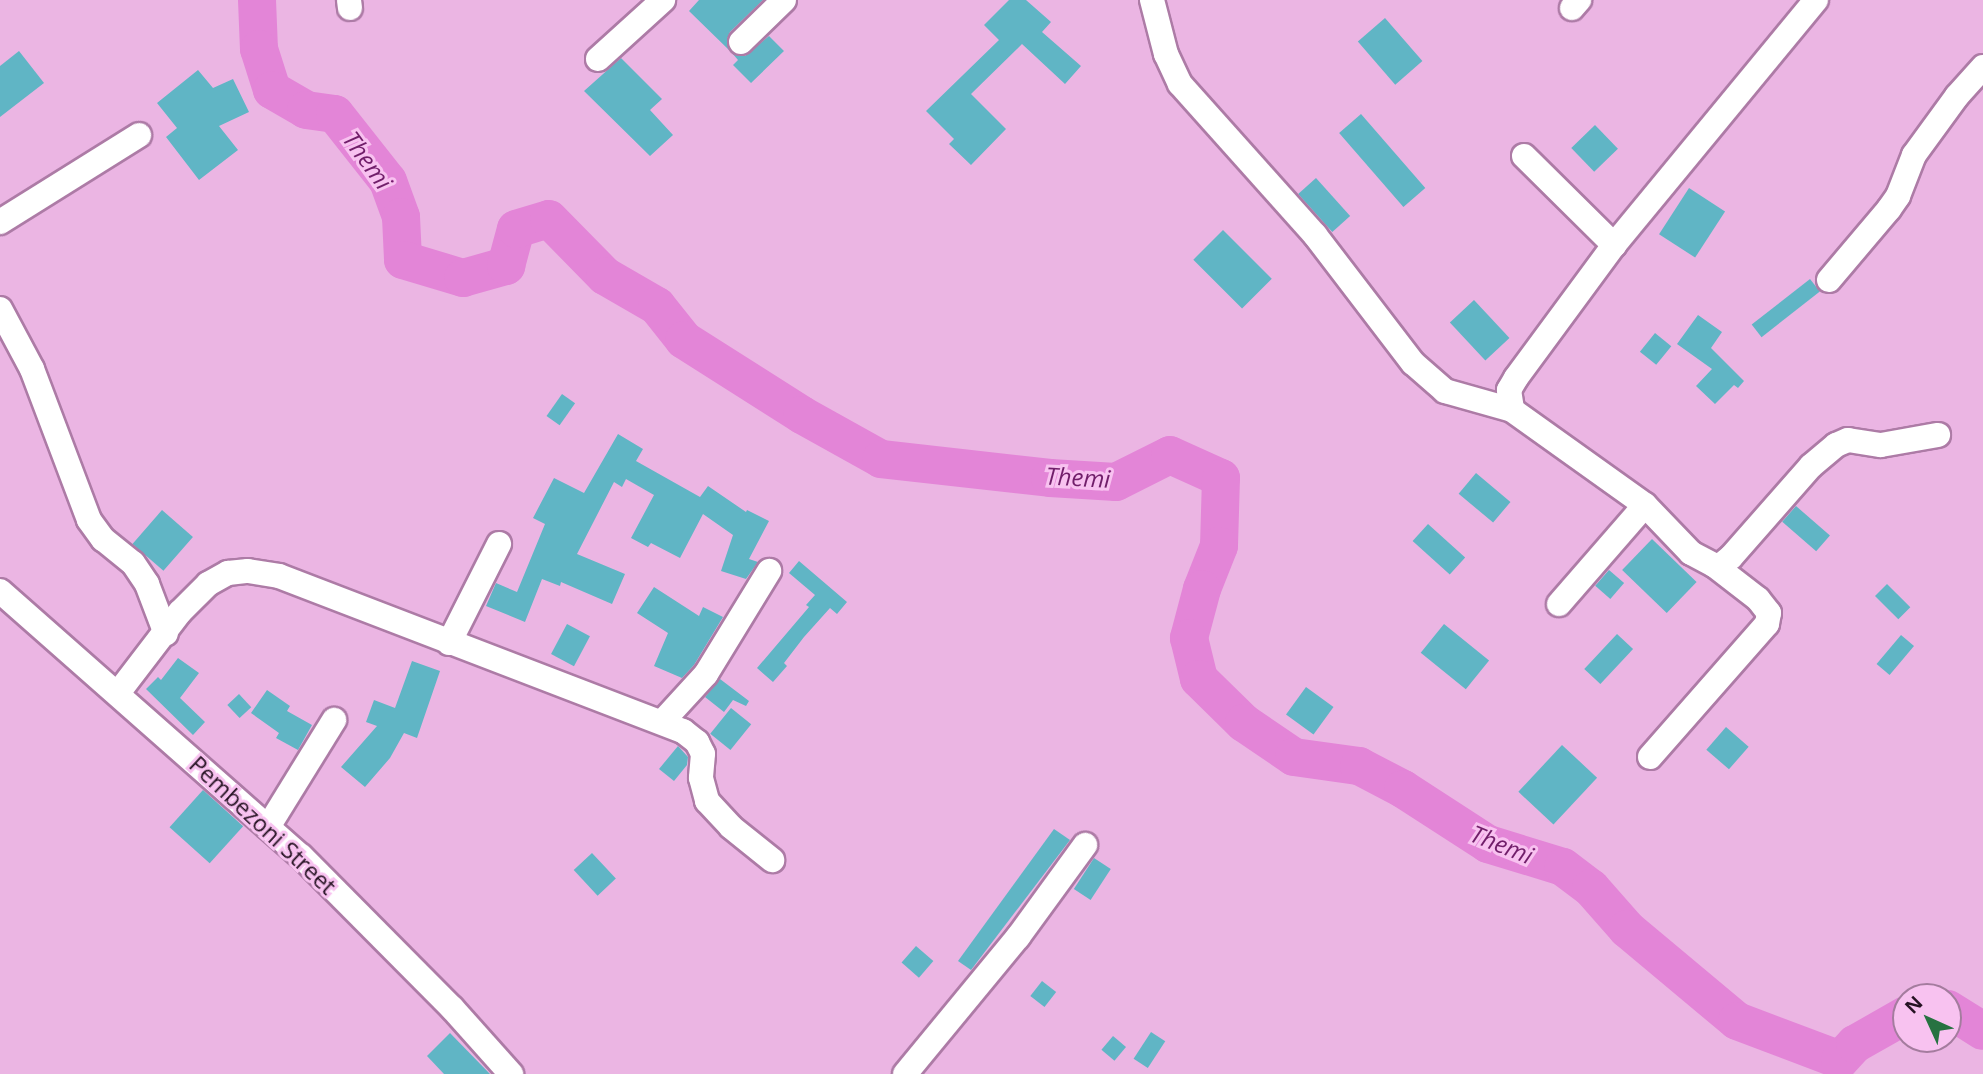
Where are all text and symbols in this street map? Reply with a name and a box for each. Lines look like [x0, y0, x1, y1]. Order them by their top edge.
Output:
water label: Themi [337, 125, 399, 195]
water label: Themi [1045, 461, 1111, 493]
street label: Pembezoni Street [184, 750, 342, 900]
water label: Themi [1467, 819, 1537, 869]
north arrow [1892, 983, 1962, 1053]
text: N [1899, 990, 1928, 1019]

